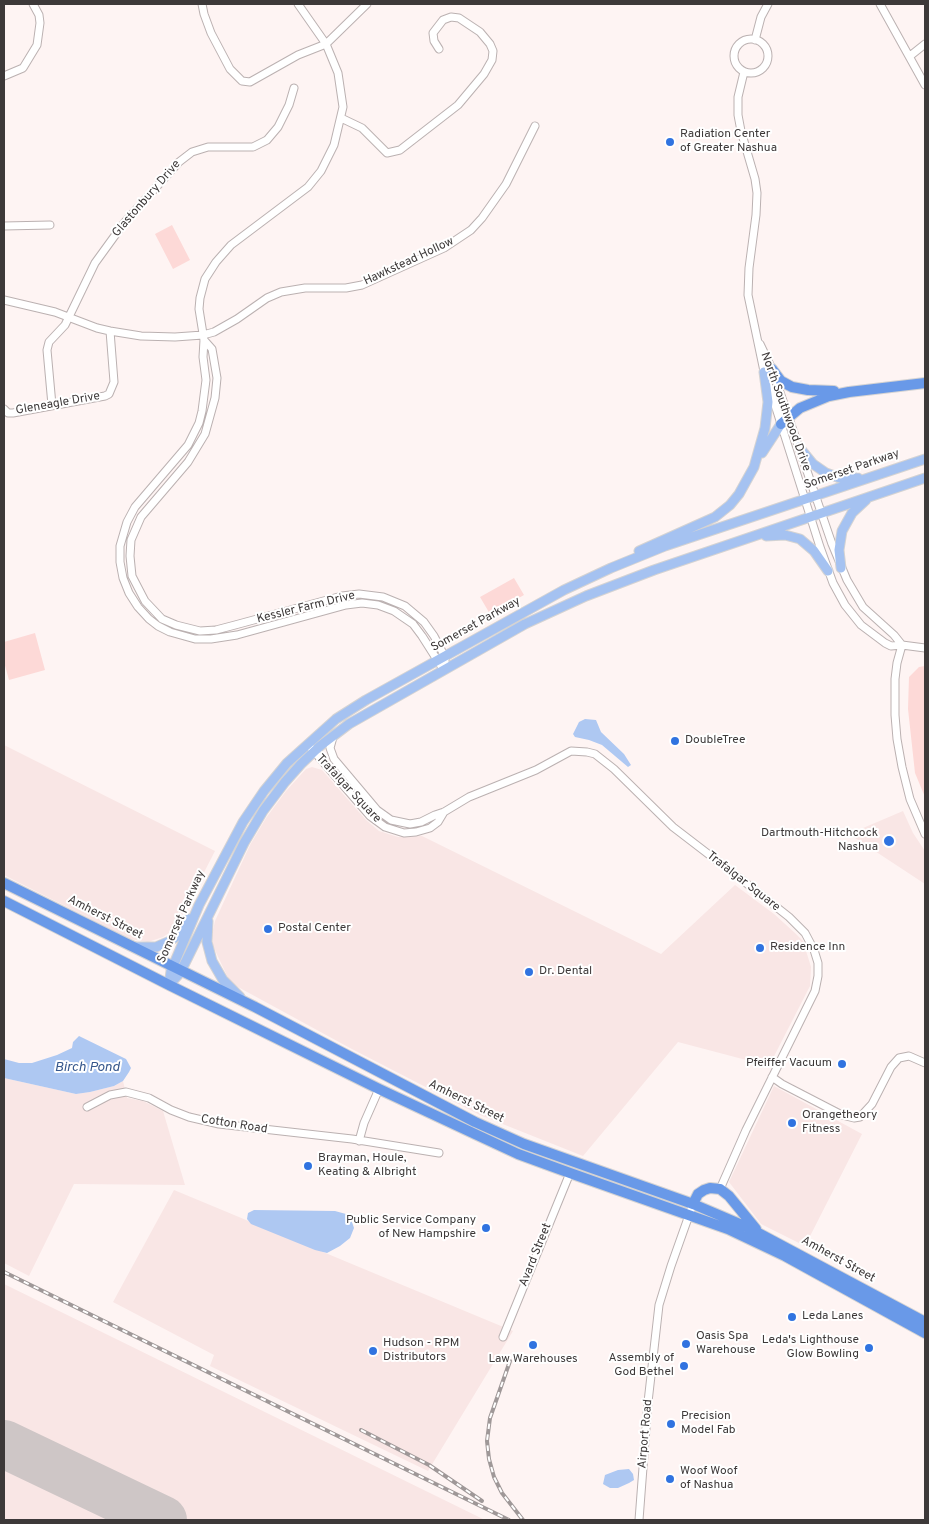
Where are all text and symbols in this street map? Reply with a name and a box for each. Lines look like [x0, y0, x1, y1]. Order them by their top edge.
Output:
place label: Radiation Center of Greater Nashua [680, 128, 777, 156]
marker: Radiation Center of Greater Nashua [664, 136, 676, 148]
street label: Glastonbury Drive [110, 158, 184, 240]
street label: Hawkstead Hollow [362, 235, 456, 289]
street label: North Southwood Drive [757, 351, 813, 473]
street label: Gleneagle Drive [15, 389, 101, 419]
street label: Somerset Parkway [802, 447, 902, 493]
street label: Kessler Farm Drive [255, 589, 357, 627]
street label: Somerset Parkway [429, 594, 523, 656]
place label: DoubleTree [685, 734, 745, 748]
marker: DoubleTree [669, 735, 681, 747]
street label: Trafalgar Square [312, 752, 384, 826]
place label: Dartmouth-Hitchcock Nashua [761, 827, 878, 855]
marker: Dartmouth-Hitchcock Nashua [882, 834, 896, 848]
street label: Trafalgar Square [704, 849, 782, 915]
street label: Somerset Parkway [155, 868, 209, 966]
street label: Amherst Street [65, 893, 145, 943]
place label: Postal Center [278, 922, 351, 936]
marker: Postal Center [262, 923, 274, 935]
place label: Residence Inn [770, 941, 845, 955]
marker: Residence Inn [754, 942, 766, 954]
place label: Dr. Dental [539, 965, 592, 979]
marker: Dr. Dental [523, 966, 535, 978]
place label: Pfeiffer Vacuum [746, 1057, 832, 1071]
marker: Pfeiffer Vacuum [836, 1058, 848, 1070]
water label: Birch Pond [54, 1060, 120, 1076]
street label: Amherst Street [426, 1077, 506, 1127]
place label: Orangetheory Fitness [802, 1109, 877, 1137]
street label: Cotton Road [200, 1113, 268, 1137]
marker: Orangetheory Fitness [786, 1117, 798, 1129]
place label: Brayman, Houle, Keating & Albright [318, 1152, 416, 1180]
marker: Brayman, Houle, Keating & Albright [302, 1160, 314, 1172]
place label: Public Service Company of New Hampshire [346, 1214, 476, 1242]
street label: Avard Street [517, 1221, 555, 1289]
marker: Public Service Company of New Hampshire [480, 1222, 492, 1234]
street label: Amherst Street [799, 1234, 877, 1286]
place label: Leda Lanes [802, 1310, 863, 1324]
marker: Leda Lanes [786, 1311, 798, 1323]
place label: Oasis Spa Warehouse [696, 1330, 755, 1358]
place label: Leda's Lighthouse Glow Bowling [762, 1334, 859, 1362]
place label: Hudson - RPM Distributors [383, 1337, 459, 1365]
marker: Oasis Spa Warehouse [680, 1338, 692, 1350]
marker: Law Warehouses [527, 1339, 539, 1351]
marker: Leda's Lighthouse Glow Bowling [863, 1342, 875, 1354]
marker: Hudson - RPM Distributors [367, 1345, 379, 1357]
place label: Assembly of God Bethel [608, 1352, 674, 1380]
place label: Law Warehouses [488, 1353, 578, 1367]
marker: Assembly of God Bethel [678, 1360, 690, 1372]
street label: Airport Road [636, 1399, 656, 1469]
place label: Precision Model Fab [681, 1410, 736, 1438]
marker: Precision Model Fab [665, 1418, 677, 1430]
place label: Woof Woof of Nashua [680, 1465, 737, 1493]
marker: Woof Woof of Nashua [664, 1473, 676, 1485]

